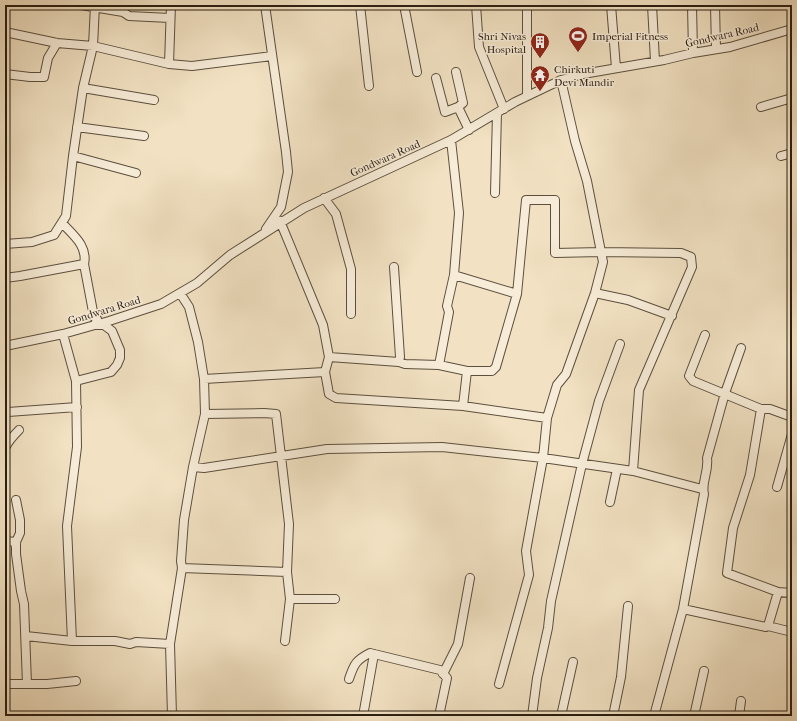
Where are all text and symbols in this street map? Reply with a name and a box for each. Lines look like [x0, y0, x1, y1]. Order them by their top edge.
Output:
street label: Gondwara Road [684, 20, 761, 50]
sports icon: Imperial Fitness [567, 25, 589, 53]
place label: Shri Nivas Hospital [478, 30, 526, 56]
place label: Imperial Fitness [592, 30, 668, 43]
building icon: Shri Nivas Hospital [529, 31, 551, 59]
place label: Chirkuti Devi Mandir [554, 63, 615, 89]
temple icon: Chirkuti Devi Mandir [529, 64, 551, 92]
street label: Gondwara Road [348, 137, 423, 180]
street label: Gondwara Road [66, 293, 143, 328]

